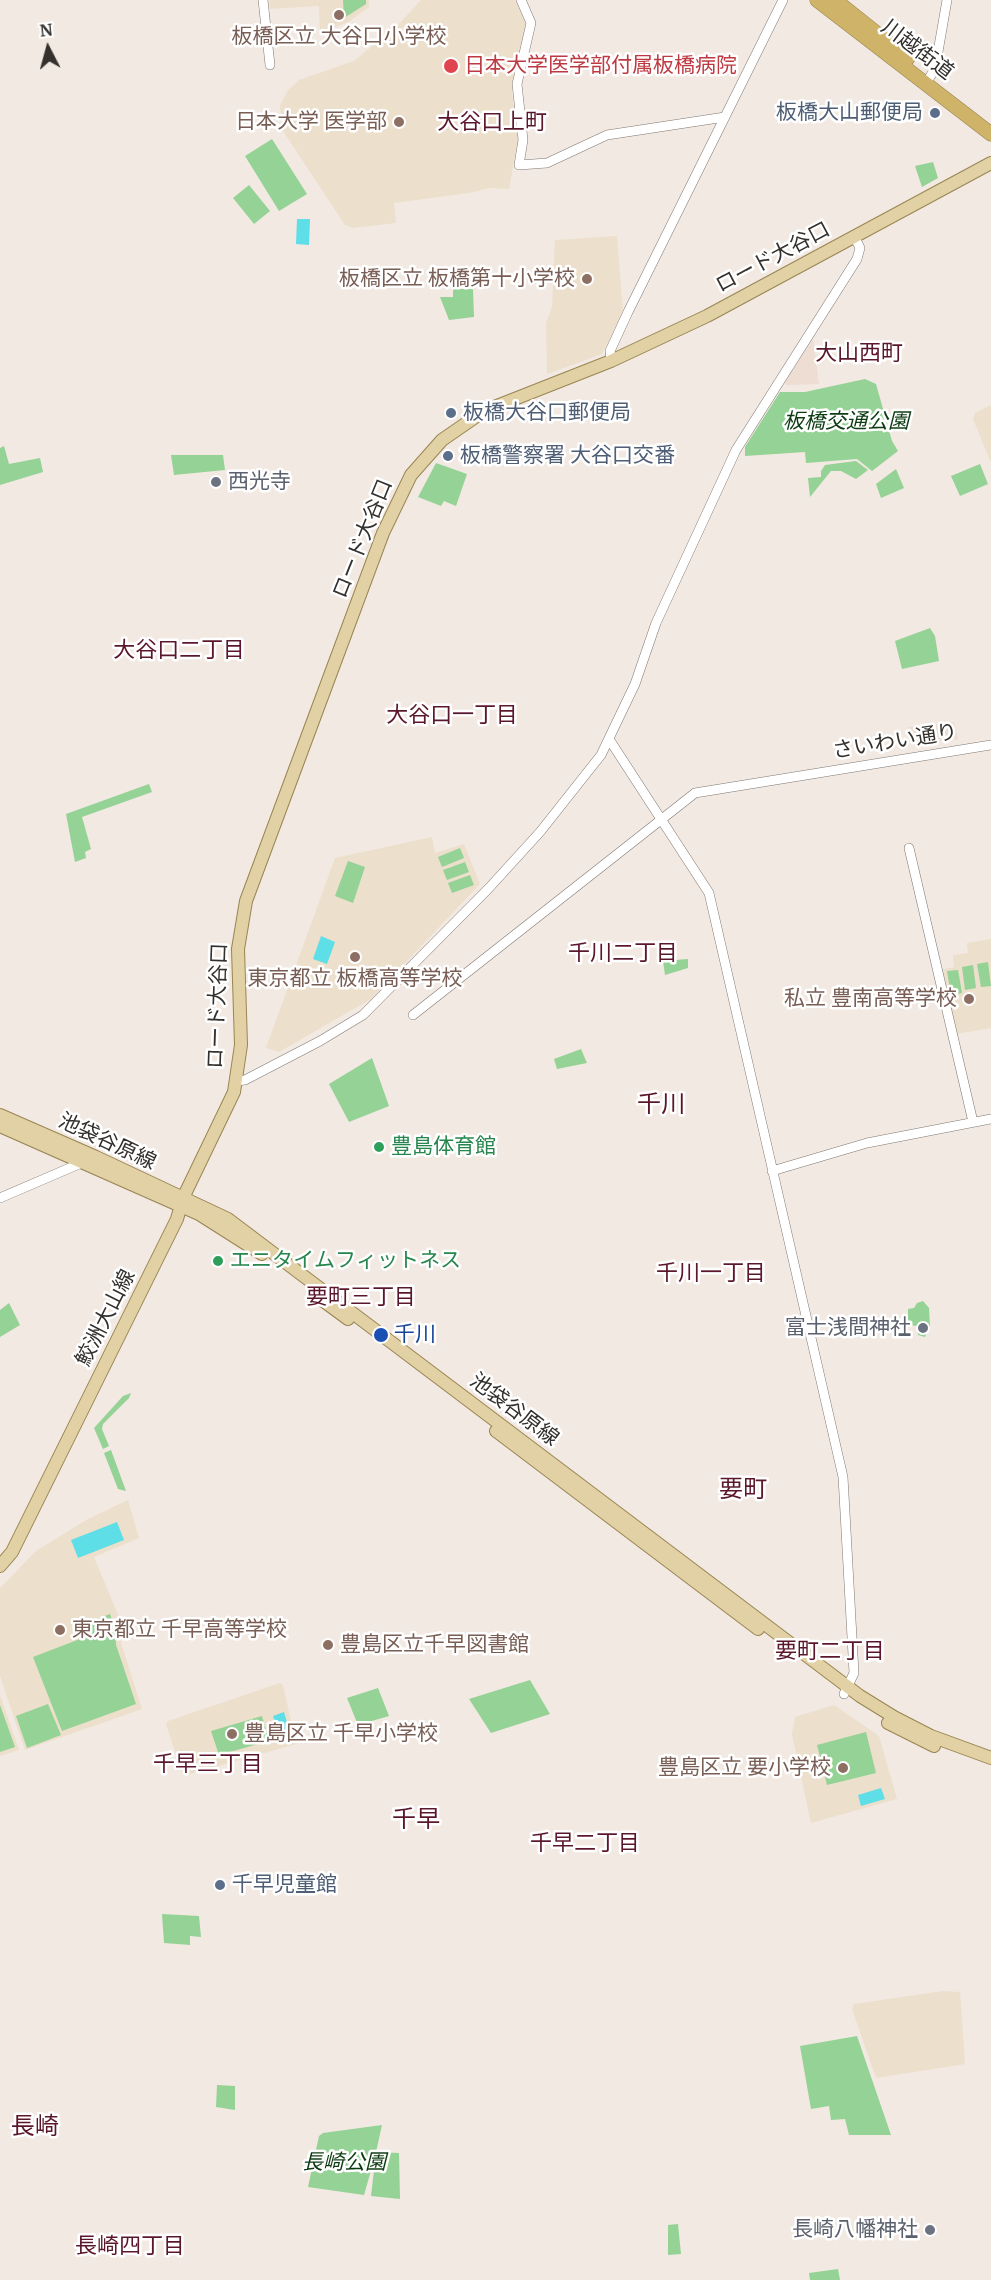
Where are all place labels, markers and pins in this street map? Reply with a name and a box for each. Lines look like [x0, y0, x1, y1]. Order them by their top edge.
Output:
marker: 板橋区立 大谷口小学校 [332, 8, 346, 22]
place label: 板橋区立 大谷口小学校 [232, 24, 446, 50]
place label: 日本大学医学部付属板橋病院 [464, 53, 737, 79]
marker: 日本大学医学部付属板橋病院 [442, 57, 460, 75]
place label: 板橋大山郵便局 [776, 100, 923, 126]
marker: 板橋大山郵便局 [928, 106, 942, 120]
place label: 日本大学 医学部 [235, 109, 387, 135]
marker: 日本大学 医学部 [392, 115, 406, 129]
place label: 板橋区立 板橋第十小学校 [339, 266, 575, 292]
marker: 板橋区立 板橋第十小学校 [580, 272, 594, 286]
place label: 板橋大谷口郵便局 [463, 400, 631, 426]
marker: 板橋大谷口郵便局 [444, 406, 458, 420]
place label: 板橋警察署 大谷口交番 [460, 443, 675, 469]
marker: 板橋警察署 大谷口交番 [441, 449, 455, 463]
place label: 西光寺 [228, 469, 291, 495]
marker: 西光寺 [209, 475, 223, 489]
marker: 東京都立 板橋高等学校 [348, 950, 362, 964]
place label: 東京都立 板橋高等学校 [248, 966, 462, 992]
place label: 私立 豊南高等学校 [784, 986, 957, 1012]
marker: 私立 豊南高等学校 [962, 992, 976, 1006]
place label: 豊島体育館 [391, 1134, 496, 1160]
marker: 豊島体育館 [372, 1140, 386, 1154]
place label: エニタイムフィットネス [230, 1248, 461, 1274]
marker: エニタイムフィットネス [211, 1254, 225, 1268]
place label: 富士浅間神社 [785, 1315, 911, 1341]
marker: 富士浅間神社 [916, 1321, 930, 1335]
place label: 千川 [394, 1322, 436, 1348]
marker: 千川 [372, 1326, 390, 1344]
place label: 東京都立 千早高等学校 [72, 1617, 287, 1643]
marker: 東京都立 千早高等学校 [53, 1623, 67, 1637]
place label: 豊島区立千早図書館 [340, 1632, 529, 1658]
marker: 豊島区立千早図書館 [321, 1638, 335, 1652]
place label: 豊島区立 千早小学校 [244, 1721, 438, 1747]
marker: 豊島区立 千早小学校 [225, 1727, 239, 1741]
place label: 豊島区立 要小学校 [658, 1755, 831, 1781]
marker: 豊島区立 要小学校 [836, 1761, 850, 1775]
place label: 千早児童館 [232, 1872, 337, 1898]
marker: 千早児童館 [213, 1878, 227, 1892]
place label: 長崎八幡神社 [792, 2217, 918, 2243]
marker: 長崎八幡神社 [923, 2223, 937, 2237]

